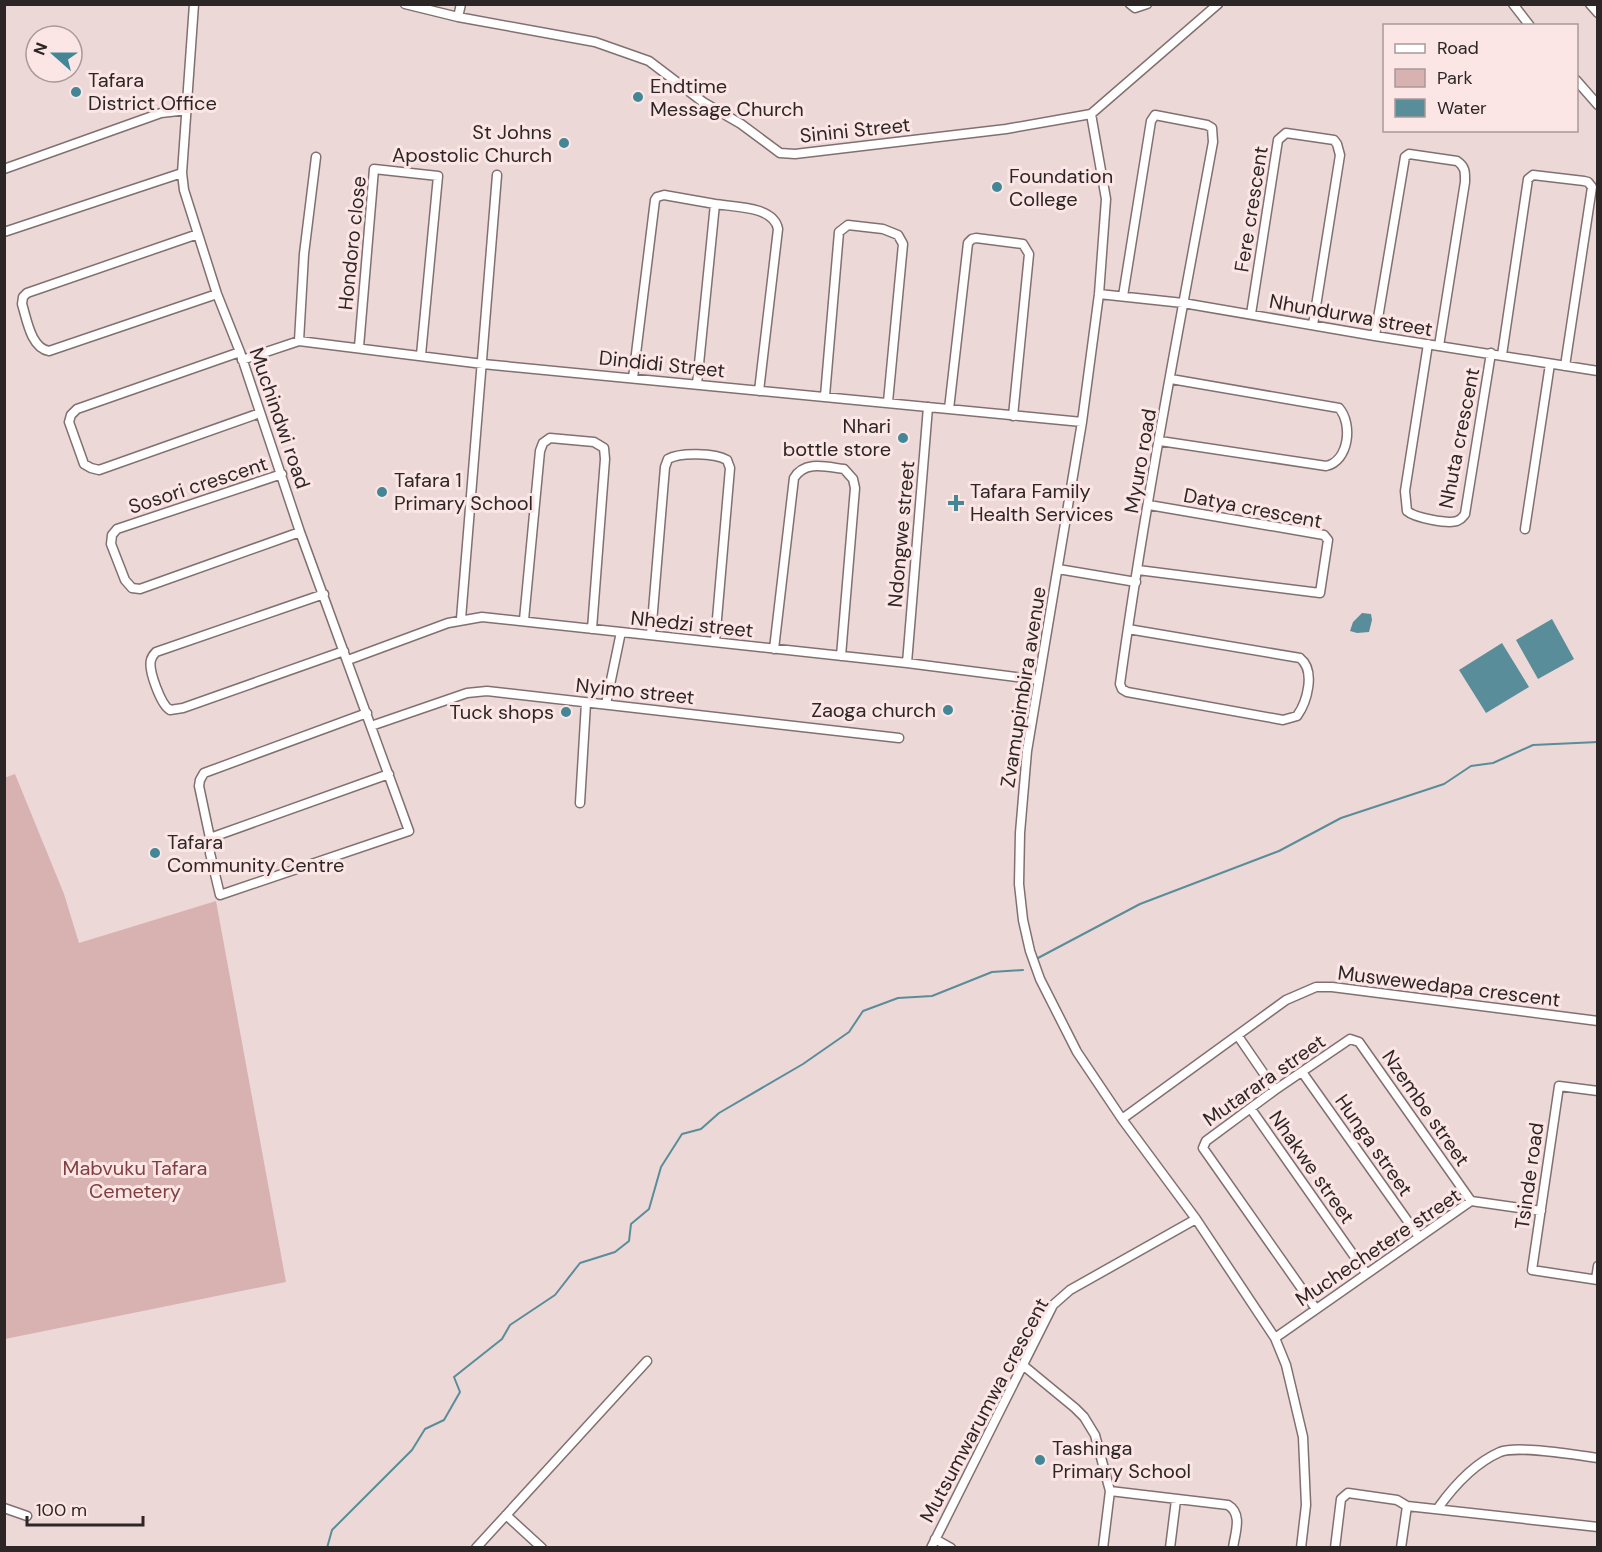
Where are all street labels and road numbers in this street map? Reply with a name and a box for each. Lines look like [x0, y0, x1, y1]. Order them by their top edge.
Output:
street label: Sinini Street [798, 111, 912, 149]
street label: Fere crescent [1228, 144, 1274, 274]
street label: Hondoro close [332, 175, 372, 311]
street label: Nhundurwa street [1267, 288, 1435, 342]
street label: Muchindwi road [244, 344, 316, 492]
street label: Dindidi Street [598, 344, 727, 384]
street label: Nhuta crescent [1433, 365, 1485, 511]
street label: Myuro road [1118, 407, 1162, 515]
street label: Sosori crescent [125, 450, 271, 520]
street label: Ndongwe street [882, 459, 920, 608]
street label: Datya crescent [1181, 482, 1325, 534]
street label: Zvamupimbira avenue [994, 585, 1052, 789]
street label: Nhedzi street [629, 605, 755, 643]
street label: Nyimo street [574, 672, 696, 710]
street label: Muswewedapa crescent [1336, 959, 1562, 1013]
street label: Mutarara street [1198, 1028, 1330, 1132]
street label: Nzembe street [1376, 1045, 1476, 1171]
street label: Hunga street [1329, 1089, 1419, 1201]
street label: Nhakwe street [1263, 1105, 1361, 1229]
street label: Tsinde road [1509, 1121, 1549, 1231]
street label: Muchechetere street [1290, 1182, 1466, 1312]
street label: Mutsumwarumwa crescent [914, 1293, 1054, 1527]

